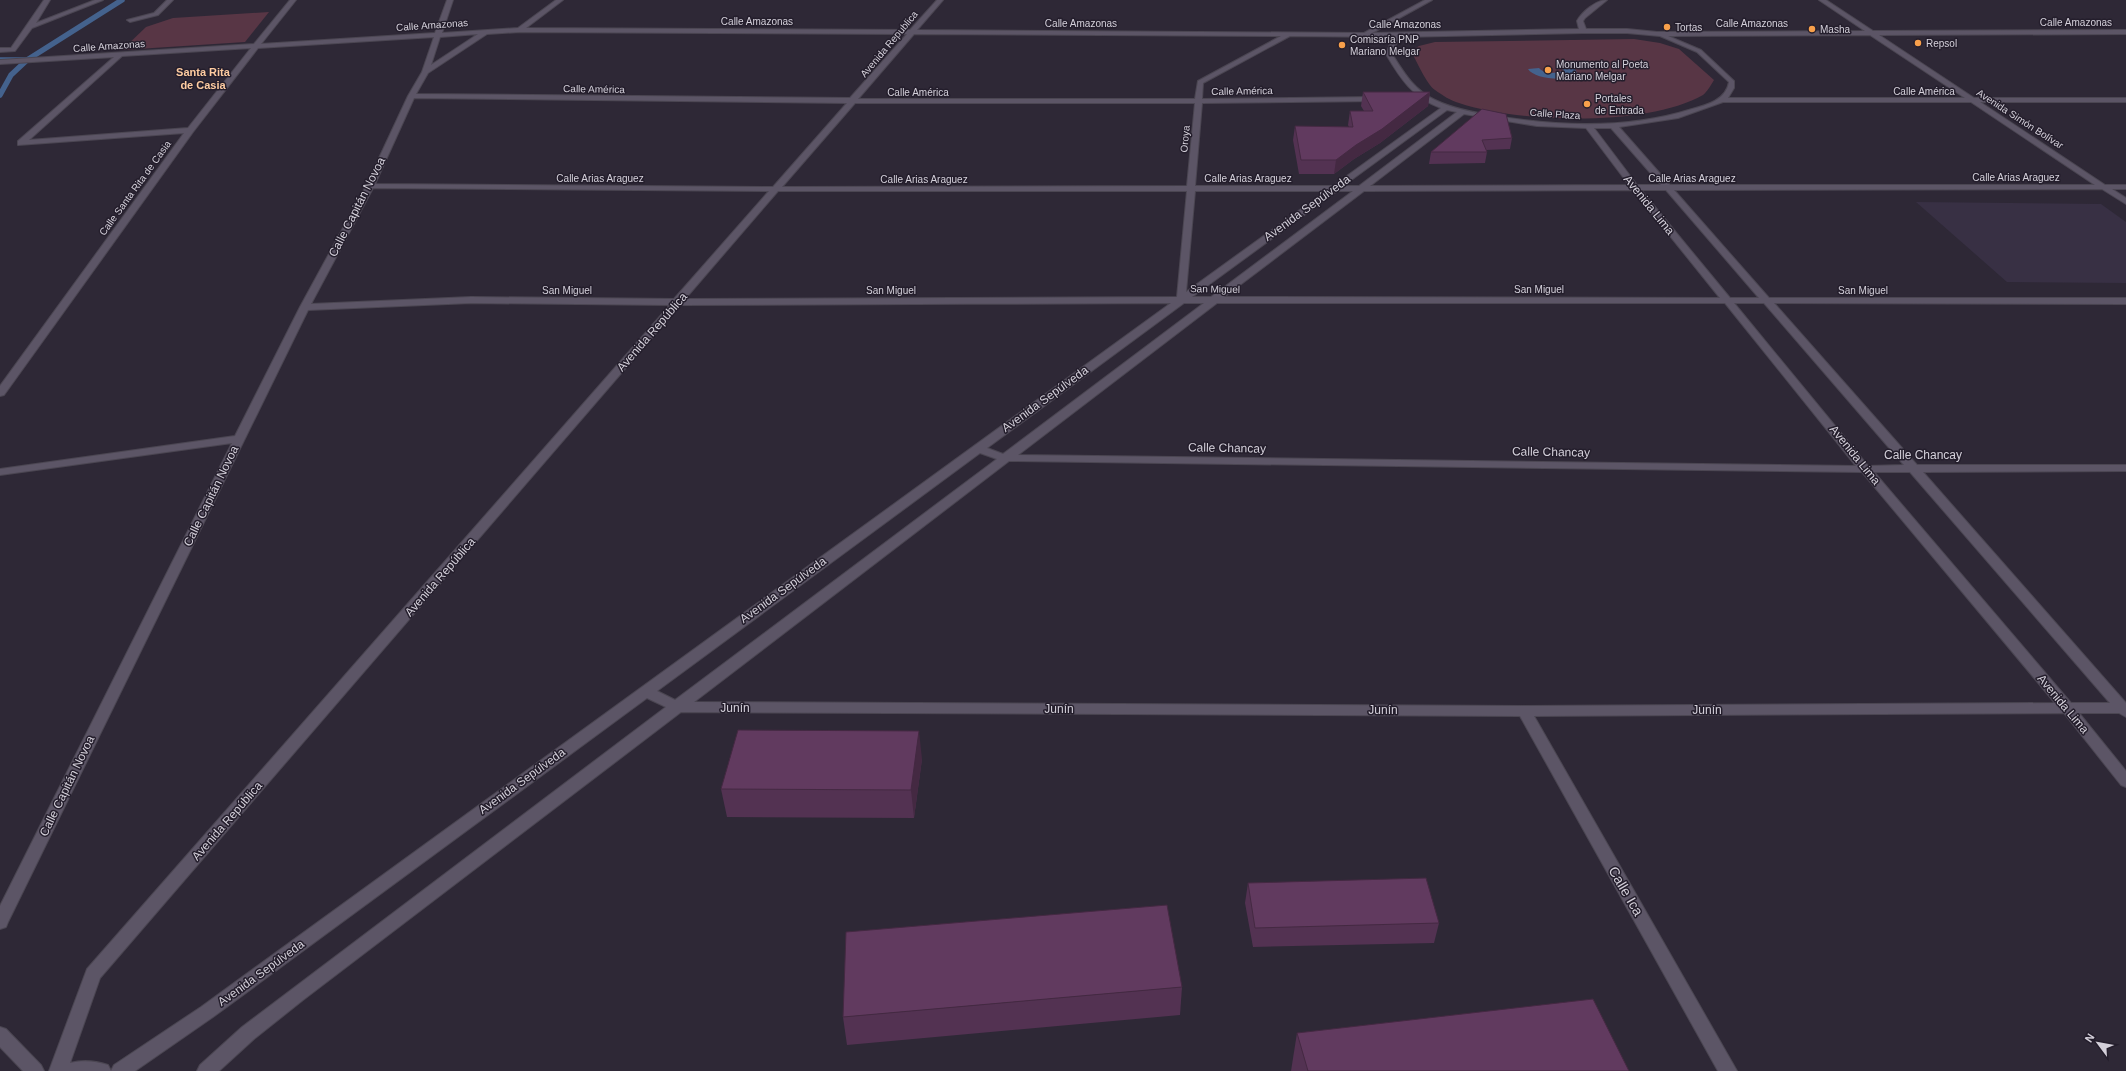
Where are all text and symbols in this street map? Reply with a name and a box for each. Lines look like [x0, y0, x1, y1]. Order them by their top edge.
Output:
street label: Avenida Republica [858, 8, 920, 79]
street label: Calle Amazonas [721, 16, 793, 27]
street label: Calle Amazonas [396, 17, 468, 33]
street label: Calle Amazonas [2040, 17, 2112, 28]
street label: Calle Amazonas [1045, 18, 1117, 29]
street label: Calle Amazonas [1716, 18, 1788, 29]
street label: Calle Amazonas [1369, 19, 1441, 30]
marker: Tortas [1662, 22, 1672, 32]
place label: Tortas [1675, 22, 1702, 33]
marker: Masha [1807, 24, 1817, 34]
place label: Masha [1820, 24, 1850, 35]
place label: Comisaría PNP Mariano Melgar [1350, 34, 1420, 57]
street label: Calle Amazonas [73, 38, 145, 54]
marker: Repsol [1913, 38, 1923, 48]
place label: Repsol [1926, 38, 1957, 49]
marker: Comisaría PNP Mariano Melgar [1337, 40, 1347, 50]
place label: Monumento al Poeta Mariano Melgar [1556, 59, 1649, 82]
marker: Monumento al Poeta Mariano Melgar [1543, 65, 1553, 75]
district label: Santa Rita de Casia [176, 66, 231, 91]
street label: Calle América [563, 83, 625, 95]
street label: Calle América [1211, 85, 1273, 97]
street label: Calle América [1893, 86, 1955, 97]
street label: Calle América [887, 87, 949, 98]
street label: Avenida Simón Bolívar [1975, 87, 2066, 151]
place label: Portales de Entrada [1595, 93, 1644, 116]
marker: Portales de Entrada [1582, 99, 1592, 109]
street label: Calle Plaza [1529, 107, 1581, 121]
street label: Oroya [1178, 125, 1192, 153]
street label: Calle Santa Rita de Casia [97, 138, 173, 238]
street label: Calle Capitán Novoa [326, 154, 388, 259]
street label: Avenida Sepúlveda [1261, 172, 1353, 244]
street label: Avenida Lima [1621, 172, 1677, 238]
street label: Calle Arias Araguez [1972, 172, 2060, 183]
street label: Calle Arias Araguez [556, 173, 644, 184]
street label: Calle Arias Araguez [1204, 173, 1292, 184]
street label: Calle Arias Araguez [1648, 173, 1736, 184]
street label: Calle Arias Araguez [880, 174, 968, 185]
street label: San Miguel [1190, 283, 1240, 295]
street label: San Miguel [1514, 284, 1564, 295]
street label: San Miguel [542, 285, 592, 296]
street label: San Miguel [866, 285, 916, 296]
street label: San Miguel [1838, 285, 1888, 296]
street label: Avenida República [614, 289, 690, 374]
street label: Avenida Sepúlveda [999, 363, 1091, 435]
street label: Avenida Lima [1827, 422, 1883, 488]
street label: Calle Chancay [1188, 440, 1266, 456]
street label: Calle Capitán Novoa [181, 443, 242, 549]
street label: Calle Chancay [1512, 444, 1590, 460]
street label: Calle Chancay [1884, 448, 1962, 462]
street label: Avenida República [402, 534, 478, 619]
street label: Avenida Sepúlveda [737, 554, 829, 626]
street label: Avenida Lima [2034, 672, 2092, 737]
street label: Junín [720, 701, 750, 715]
street label: Junín [1044, 702, 1074, 716]
street label: Junín [1368, 703, 1398, 717]
street label: Junín [1692, 703, 1722, 717]
street label: Calle Capitán Novoa [37, 733, 98, 839]
street label: Avenida Sepúlveda [476, 745, 568, 817]
street label: Avenida República [189, 778, 265, 863]
street label: Calle Ica [1605, 863, 1647, 919]
street label: Avenida Sepúlveda [215, 937, 307, 1009]
north arrow [2078, 1023, 2118, 1063]
text: N [2082, 1031, 2097, 1044]

